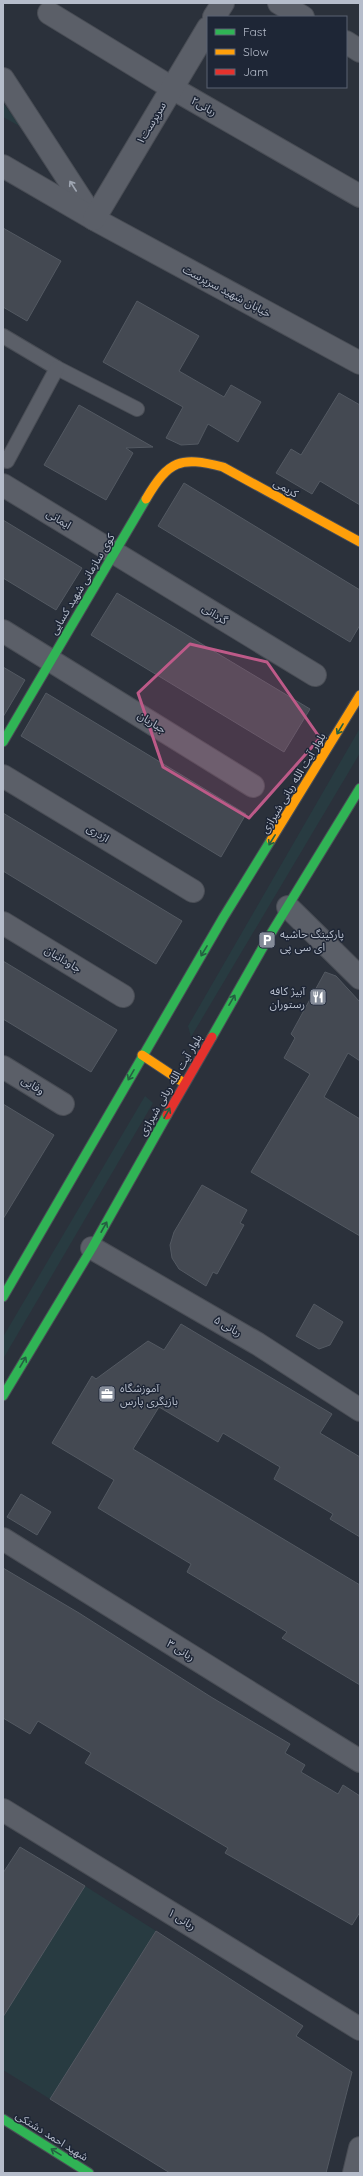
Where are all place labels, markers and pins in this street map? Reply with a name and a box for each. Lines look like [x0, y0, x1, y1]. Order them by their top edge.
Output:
place label: پارکینگ حاشیه ای سی پی [280, 927, 344, 955]
parking icon: پارکینگ حاشیه ای سی پی [257, 930, 277, 950]
place label: آبیژ کافه رستوران [269, 984, 306, 1011]
restaurant icon: آبیژ کافه رستوران [308, 987, 328, 1007]
place label: آموزشگاه بازیگری پارس [120, 1381, 178, 1409]
office icon: آموزشگاه بازیگری پارس [97, 1384, 117, 1404]

